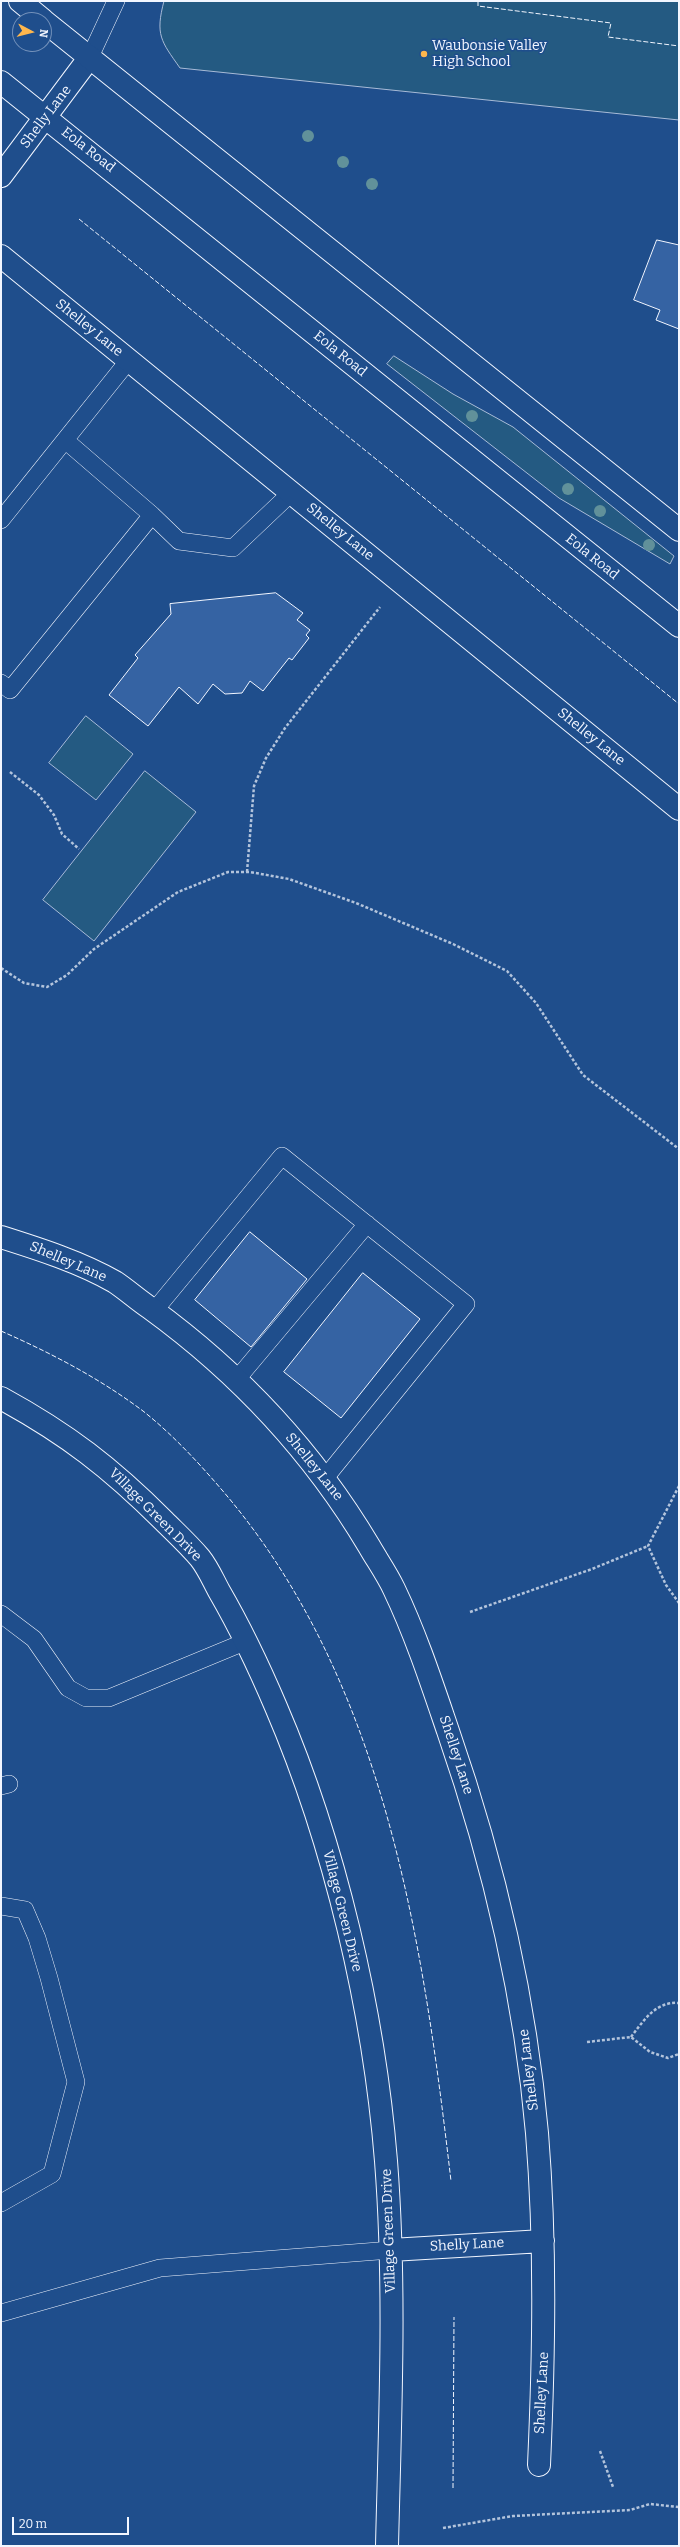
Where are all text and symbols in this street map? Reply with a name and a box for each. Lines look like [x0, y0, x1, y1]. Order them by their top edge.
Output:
north arrow [12, 12, 52, 52]
text: N [36, 28, 50, 38]
place label: Waubonsie Valley High School [432, 38, 547, 70]
marker: Waubonsie Valley High School [419, 49, 429, 59]
street label: Shelly Lane [17, 82, 75, 152]
street label: Eola Road [58, 124, 118, 176]
street label: Shelley Lane [52, 296, 126, 360]
street label: Eola Road [310, 327, 370, 381]
street label: Shelley Lane [303, 500, 377, 564]
street label: Eola Road [562, 530, 622, 584]
street label: Shelley Lane [554, 705, 628, 769]
street label: Shelley Lane [27, 1238, 109, 1286]
street label: Shelley Lane [282, 1430, 346, 1504]
street label: Village Green Drive [105, 1465, 205, 1565]
street label: Shelley Lane [435, 1713, 477, 1797]
street label: Village Green Drive [319, 1849, 365, 1973]
street label: Shelley Lane [516, 2028, 542, 2112]
street label: Village Green Drive [378, 2168, 400, 2294]
street label: Shelly Lane [429, 2235, 505, 2255]
street label: Shelley Lane [531, 2352, 553, 2434]
scale bar [14, 2509, 131, 2535]
text: 20 m [19, 2517, 47, 2531]

